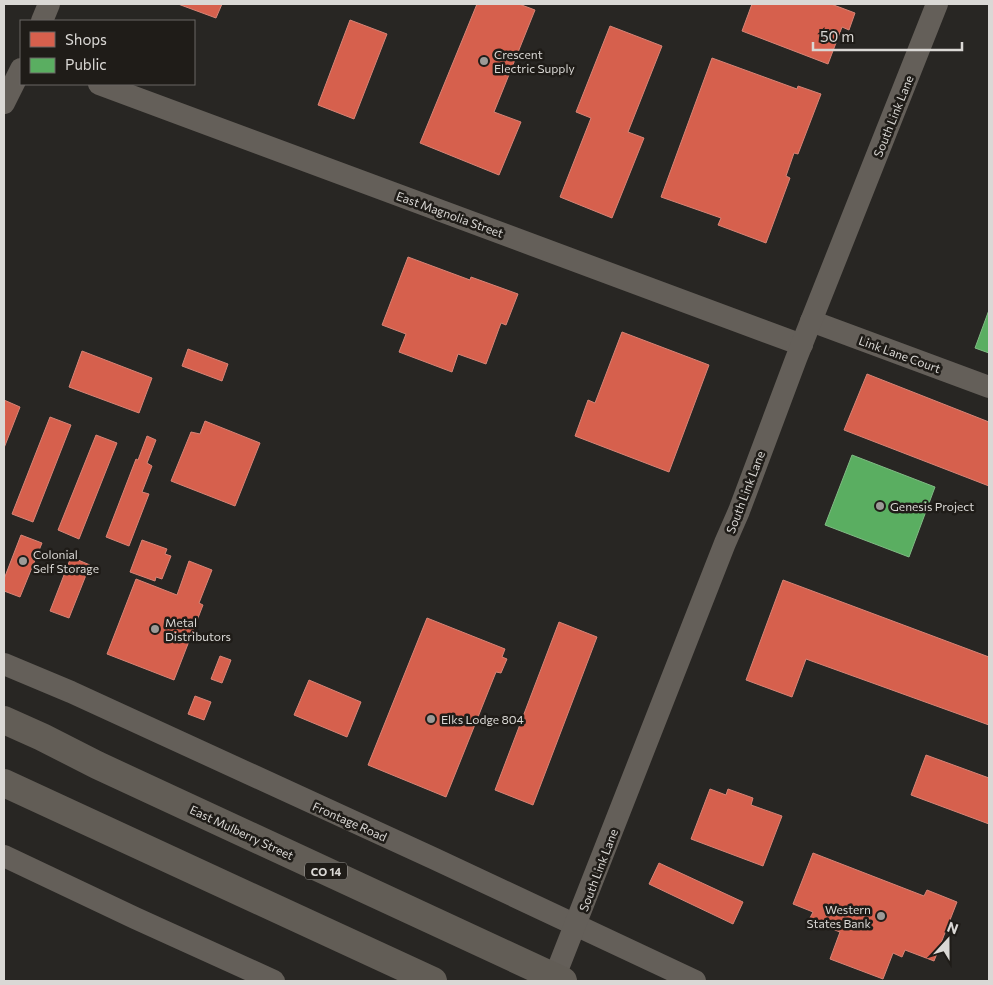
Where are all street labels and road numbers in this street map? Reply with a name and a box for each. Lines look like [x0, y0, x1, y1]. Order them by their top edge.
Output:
street label: South Link Lane [870, 73, 916, 159]
street label: East Magnolia Street [395, 188, 505, 240]
street label: Link Lane Court [857, 333, 943, 375]
street label: South Link Lane [723, 449, 767, 535]
street label: Frontage Road [311, 798, 389, 844]
street label: East Mulberry Street [188, 802, 296, 862]
street label: South Link Lane [576, 827, 620, 913]
road number: CO 14 [305, 862, 347, 879]

